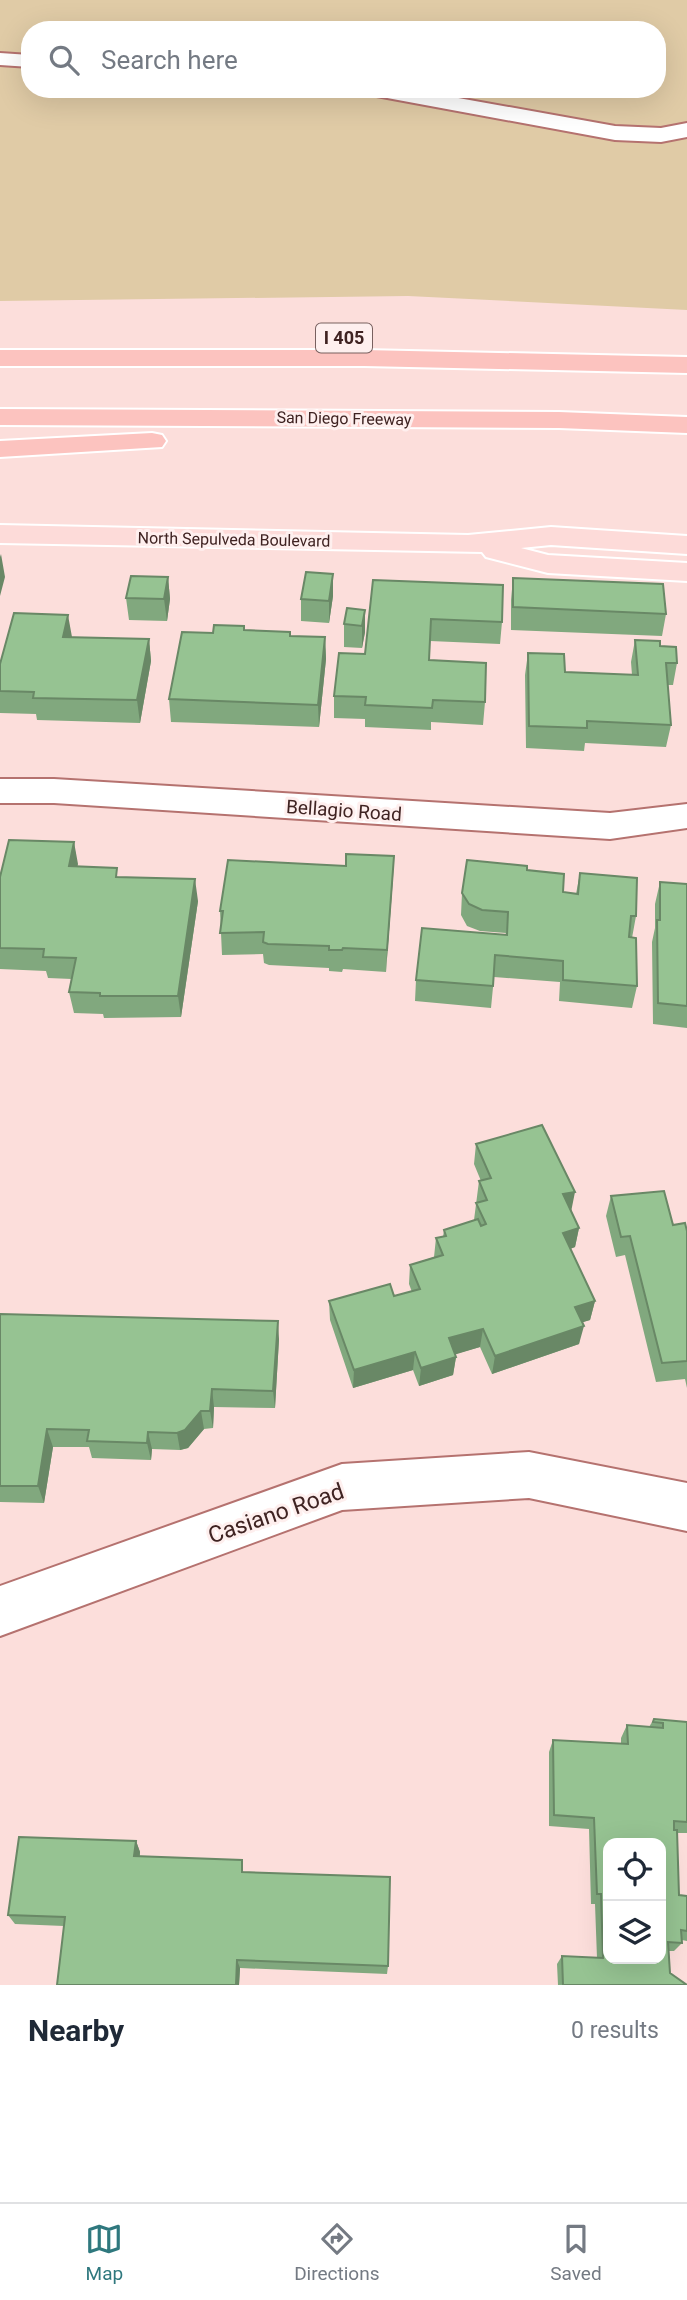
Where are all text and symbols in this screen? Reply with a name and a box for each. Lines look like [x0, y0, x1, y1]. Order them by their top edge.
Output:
search box [21, 21, 666, 98]
icon: search [45, 41, 83, 79]
text: Search here [101, 45, 238, 75]
road number: I 405 [316, 324, 372, 352]
street label: San Diego Freeway [276, 408, 412, 429]
street label: North Sepulveda Boulevard [137, 528, 330, 551]
street label: Bellagio Road [285, 795, 403, 826]
street label: Casiano Road [205, 1478, 348, 1549]
map controls [603, 1838, 666, 1964]
button: locate [603, 1838, 666, 1901]
button: layers [603, 1901, 666, 1964]
text: Nearby [28, 2013, 124, 2048]
text: 0 results [571, 2017, 659, 2044]
tab: Map [85, 2220, 123, 2285]
tab: Directions [294, 2220, 379, 2285]
tab: Saved [550, 2220, 602, 2285]

